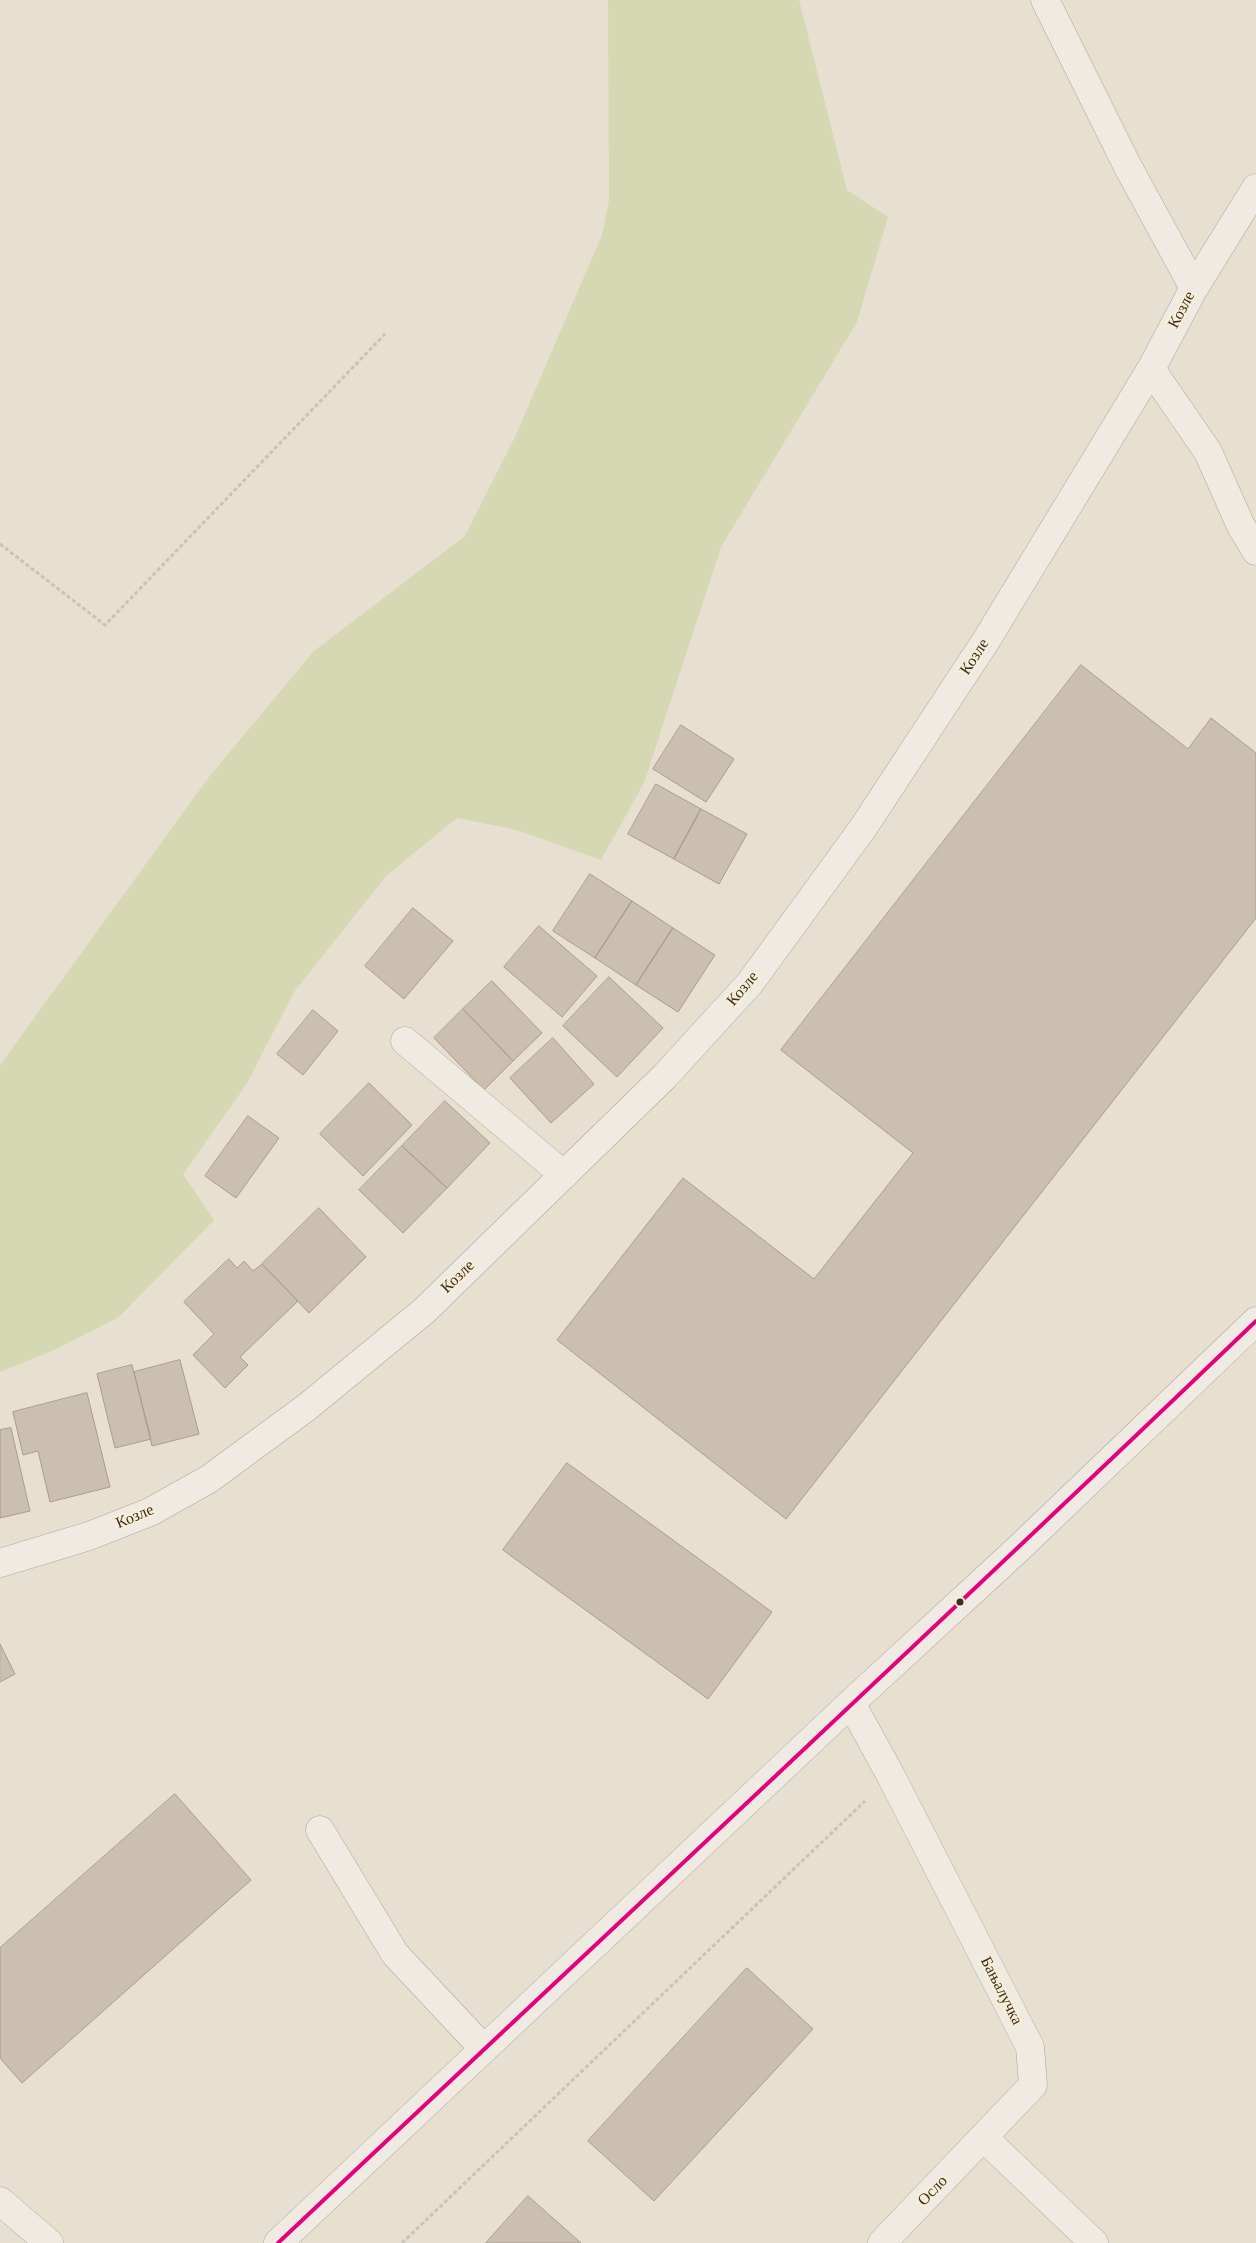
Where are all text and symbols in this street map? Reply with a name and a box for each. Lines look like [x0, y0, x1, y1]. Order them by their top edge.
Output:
street label: Козле [1164, 288, 1200, 332]
street label: Козле [956, 635, 994, 679]
street label: Козле [723, 968, 763, 1010]
street label: Козле [437, 1256, 479, 1298]
street label: Козле [113, 1500, 157, 1534]
unlabelled marker [955, 1597, 965, 1607]
street label: Бањалучка [976, 1954, 1026, 2028]
street label: Осло [914, 2172, 952, 2210]

